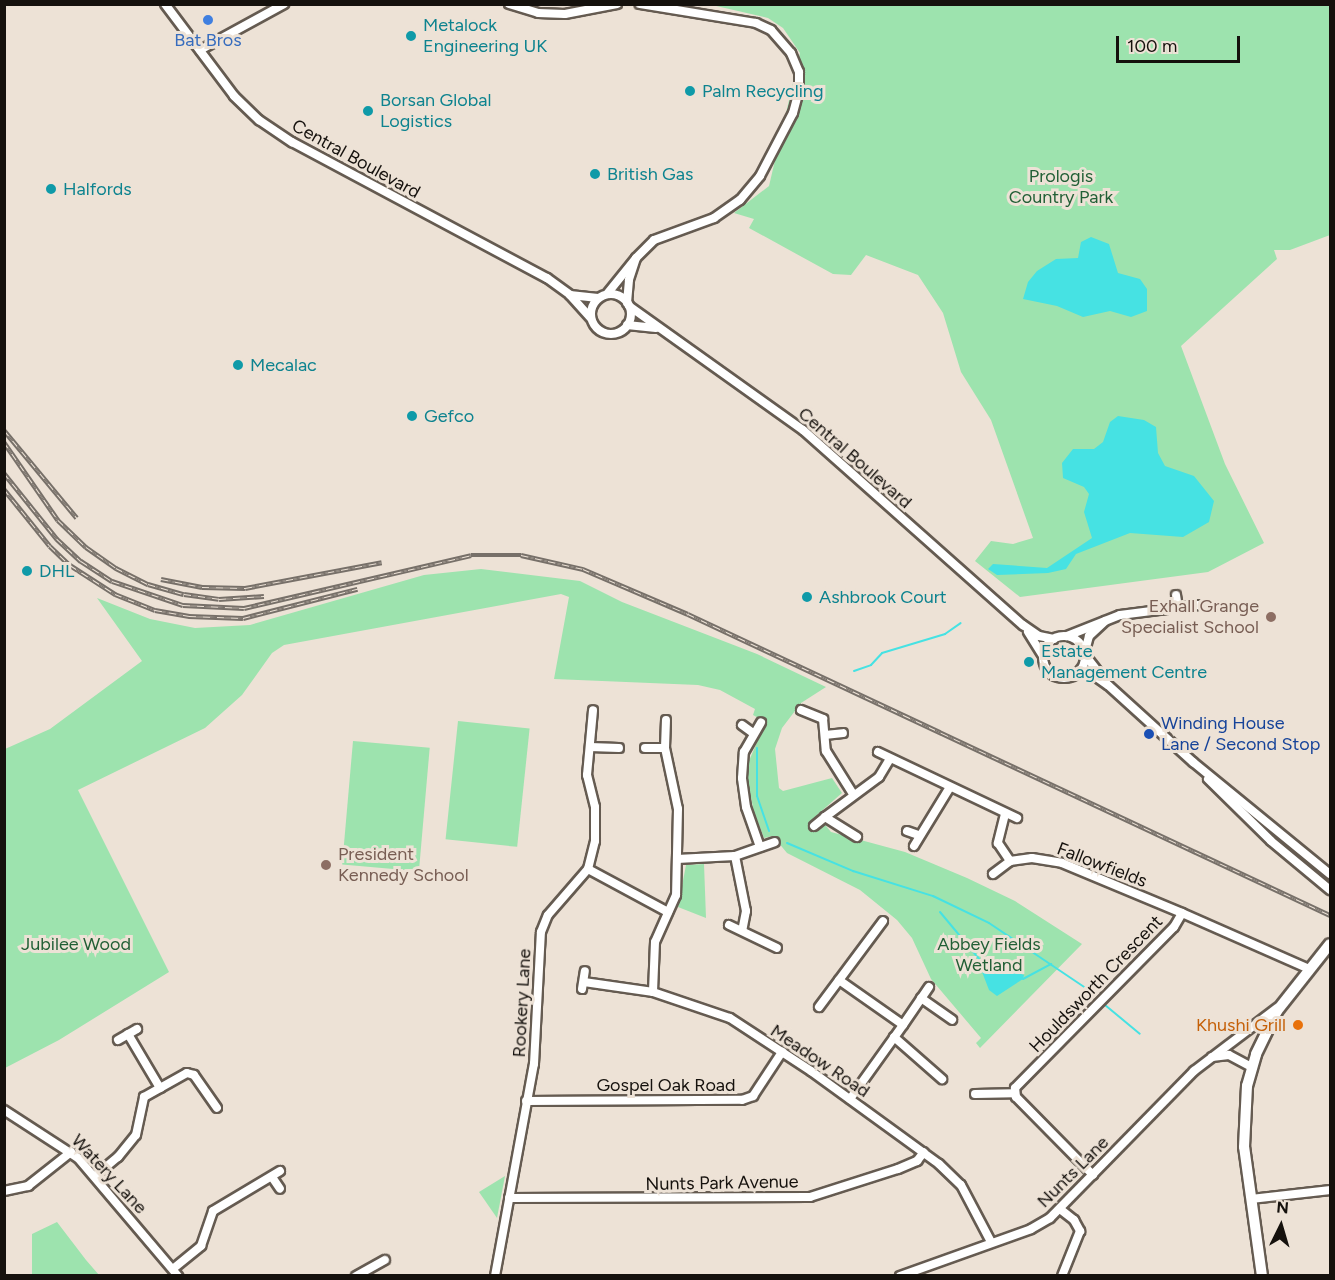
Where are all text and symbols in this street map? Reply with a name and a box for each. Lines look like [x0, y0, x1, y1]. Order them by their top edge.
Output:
marker: Bat Bros [201, 13, 215, 27]
place label: Metalock Engineering UK [423, 15, 547, 57]
scale bar [1119, 24, 1244, 62]
place label: Bat Bros [174, 29, 242, 51]
marker: Metalock Engineering UK [404, 29, 418, 43]
text: 100 m [1127, 35, 1177, 57]
place label: Palm Recycling [702, 80, 823, 102]
marker: Palm Recycling [683, 84, 697, 98]
place label: Borsan Global Logistics [380, 90, 491, 132]
marker: Borsan Global Logistics [361, 104, 375, 118]
street label: Central Boulevard [288, 115, 424, 203]
place label: British Gas [607, 163, 693, 185]
park label: Prologis Country Park [1009, 166, 1113, 208]
marker: British Gas [588, 167, 602, 181]
place label: Halfords [63, 178, 132, 200]
marker: Halfords [44, 182, 58, 196]
place label: Mecalac [250, 354, 317, 376]
marker: Mecalac [231, 358, 245, 372]
street label: Central Boulevard [794, 403, 916, 513]
place label: Gefco [424, 405, 474, 427]
marker: Gefco [405, 409, 419, 423]
place label: DHL [39, 560, 74, 582]
marker: DHL [20, 564, 34, 578]
place label: Ashbrook Court [819, 586, 947, 608]
marker: Ashbrook Court [800, 590, 814, 604]
place label: Exhall Grange Specialist School [1121, 596, 1259, 638]
marker: Exhall Grange Specialist School [1264, 610, 1278, 624]
place label: Estate Management Centre [1041, 641, 1207, 684]
marker: Estate Management Centre [1022, 655, 1036, 669]
place label: Winding House Lane / Second Stop [1161, 713, 1320, 756]
marker: Winding House Lane / Second Stop [1142, 727, 1156, 741]
street label: Fallowfields [1054, 838, 1150, 892]
place label: President Kennedy School [338, 844, 469, 886]
marker: President Kennedy School [319, 858, 333, 872]
street label: Houldsworth Crescent [1025, 911, 1167, 1057]
park label: Jubilee Wood [21, 933, 131, 955]
park label: Abbey Fields Wetland [937, 934, 1041, 976]
street label: Rookery Lane [508, 948, 536, 1058]
place label: Khushi Grill [1196, 1014, 1286, 1036]
marker: Khushi Grill [1291, 1018, 1305, 1032]
street label: Meadow Road [766, 1020, 874, 1102]
street label: Gospel Oak Road [596, 1074, 736, 1096]
street label: Watery Lane [67, 1130, 151, 1218]
street label: Nunts Lane [1033, 1132, 1113, 1212]
street label: Nunts Park Avenue [645, 1171, 799, 1195]
north arrow [1251, 1196, 1311, 1256]
text: N [1276, 1198, 1290, 1218]

